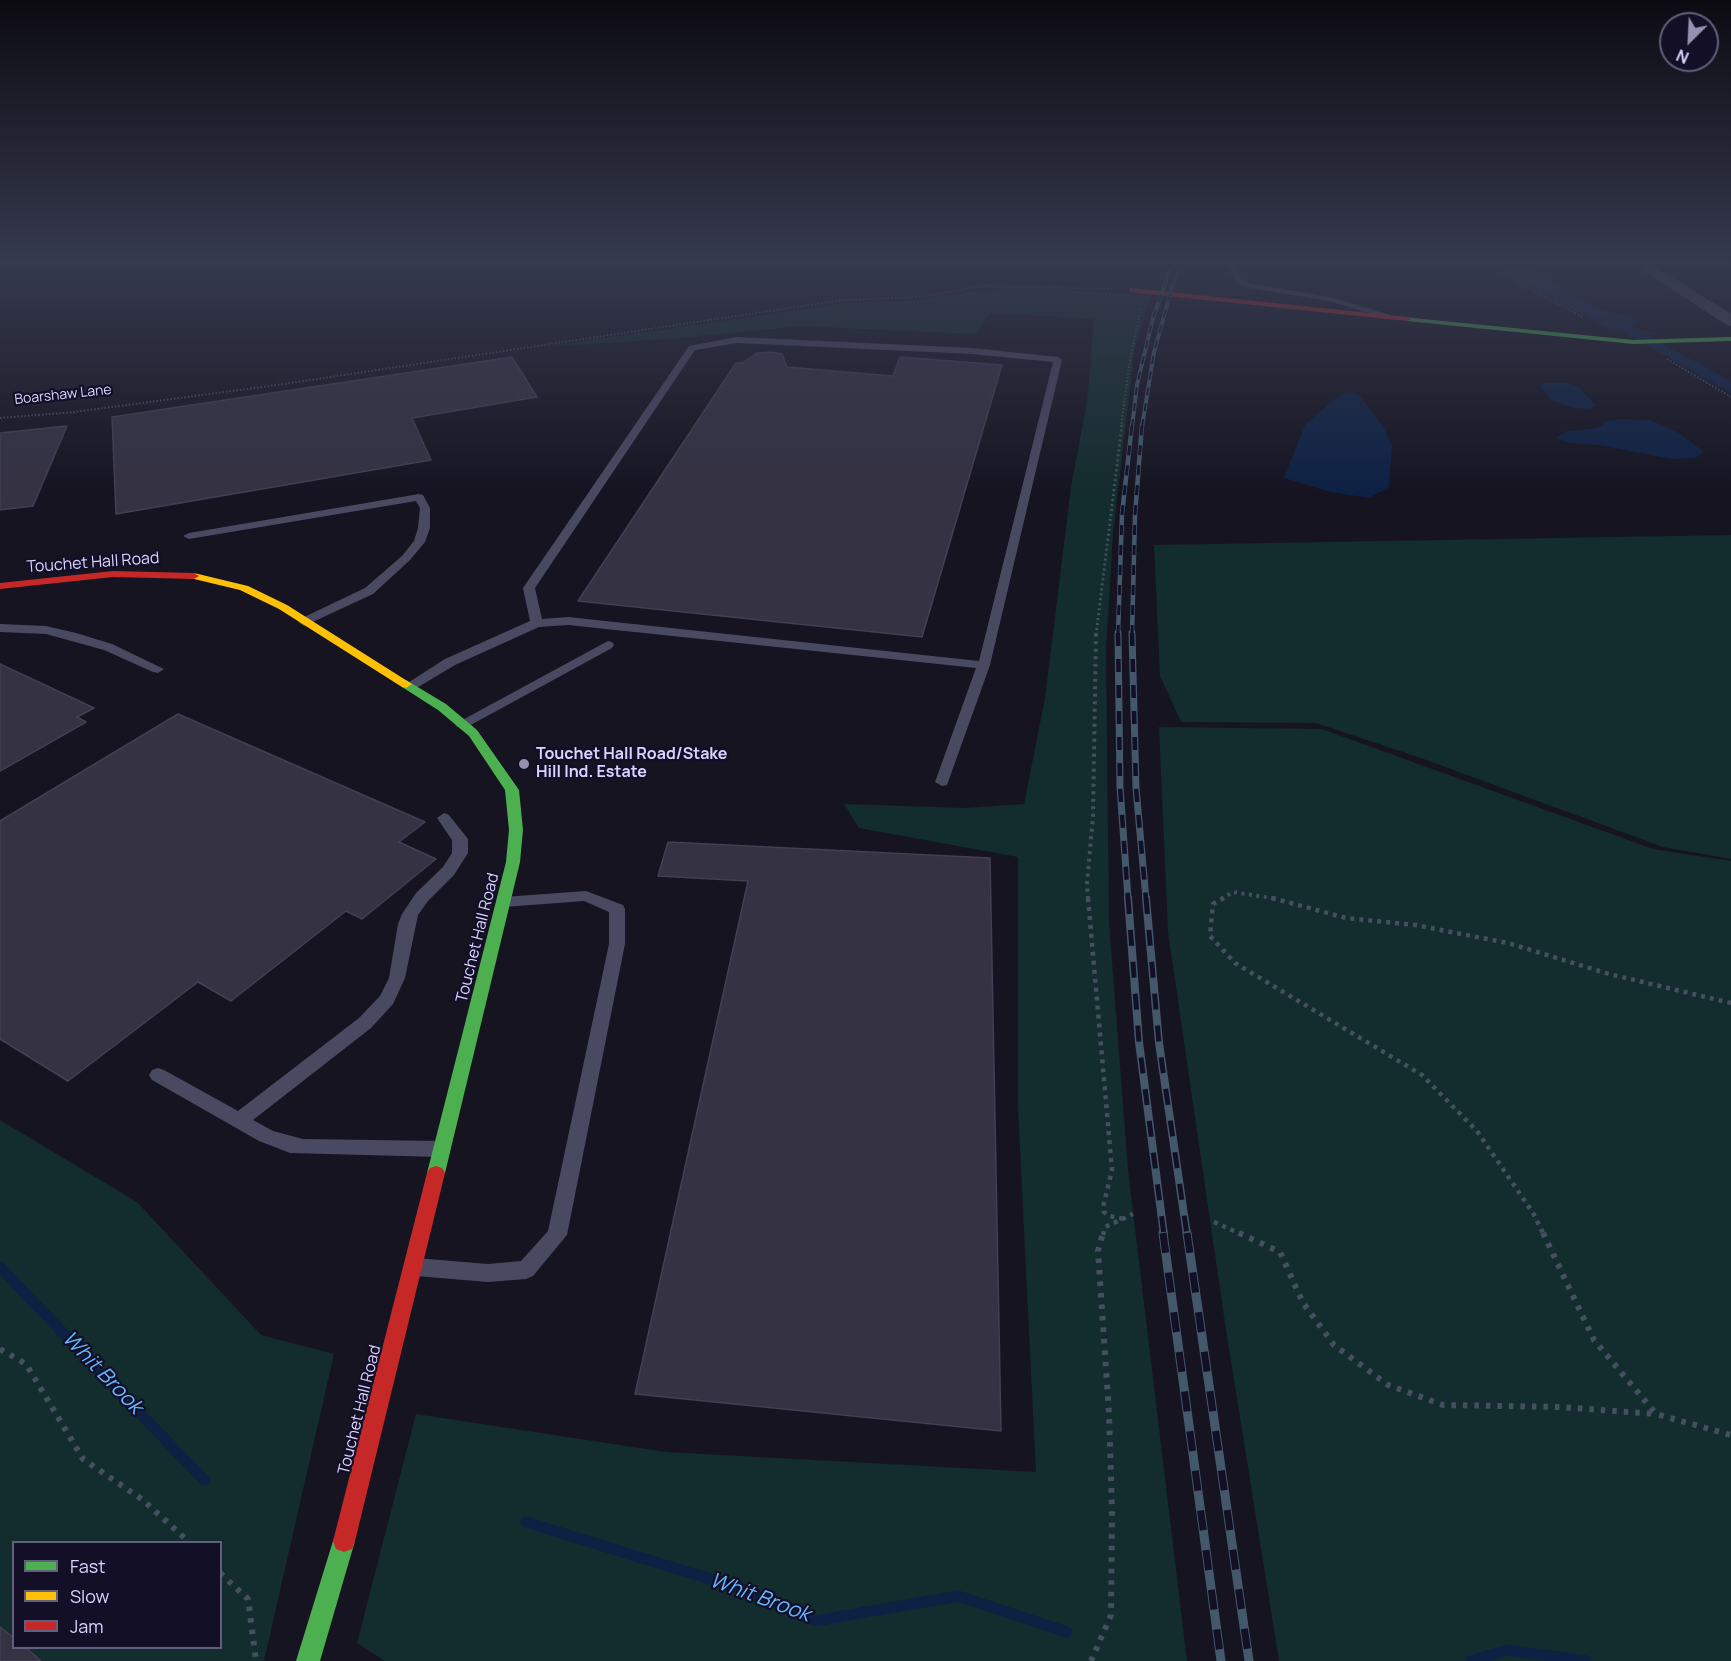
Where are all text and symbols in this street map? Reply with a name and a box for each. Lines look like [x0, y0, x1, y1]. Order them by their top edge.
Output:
north arrow [1659, 12, 1719, 72]
text: N [1673, 44, 1692, 69]
street label: Boarshaw Lane [14, 382, 112, 408]
street label: Touchet Hall Road [26, 549, 160, 577]
place label: Touchet Hall Road/Stake Hill Ind. Estate [536, 745, 727, 783]
marker: Touchet Hall Road/Stake Hill Ind. Estate [517, 757, 531, 771]
street label: Touchet Hall Road [453, 871, 503, 1005]
water label: Whit Brook [56, 1326, 148, 1420]
street label: Touchet Hall Road [335, 1343, 385, 1477]
legend [12, 1541, 222, 1649]
text: Fast [70, 1554, 105, 1578]
water label: Whit Brook [706, 1568, 814, 1628]
text: Slow [70, 1584, 109, 1608]
text: Jam [70, 1614, 104, 1638]

